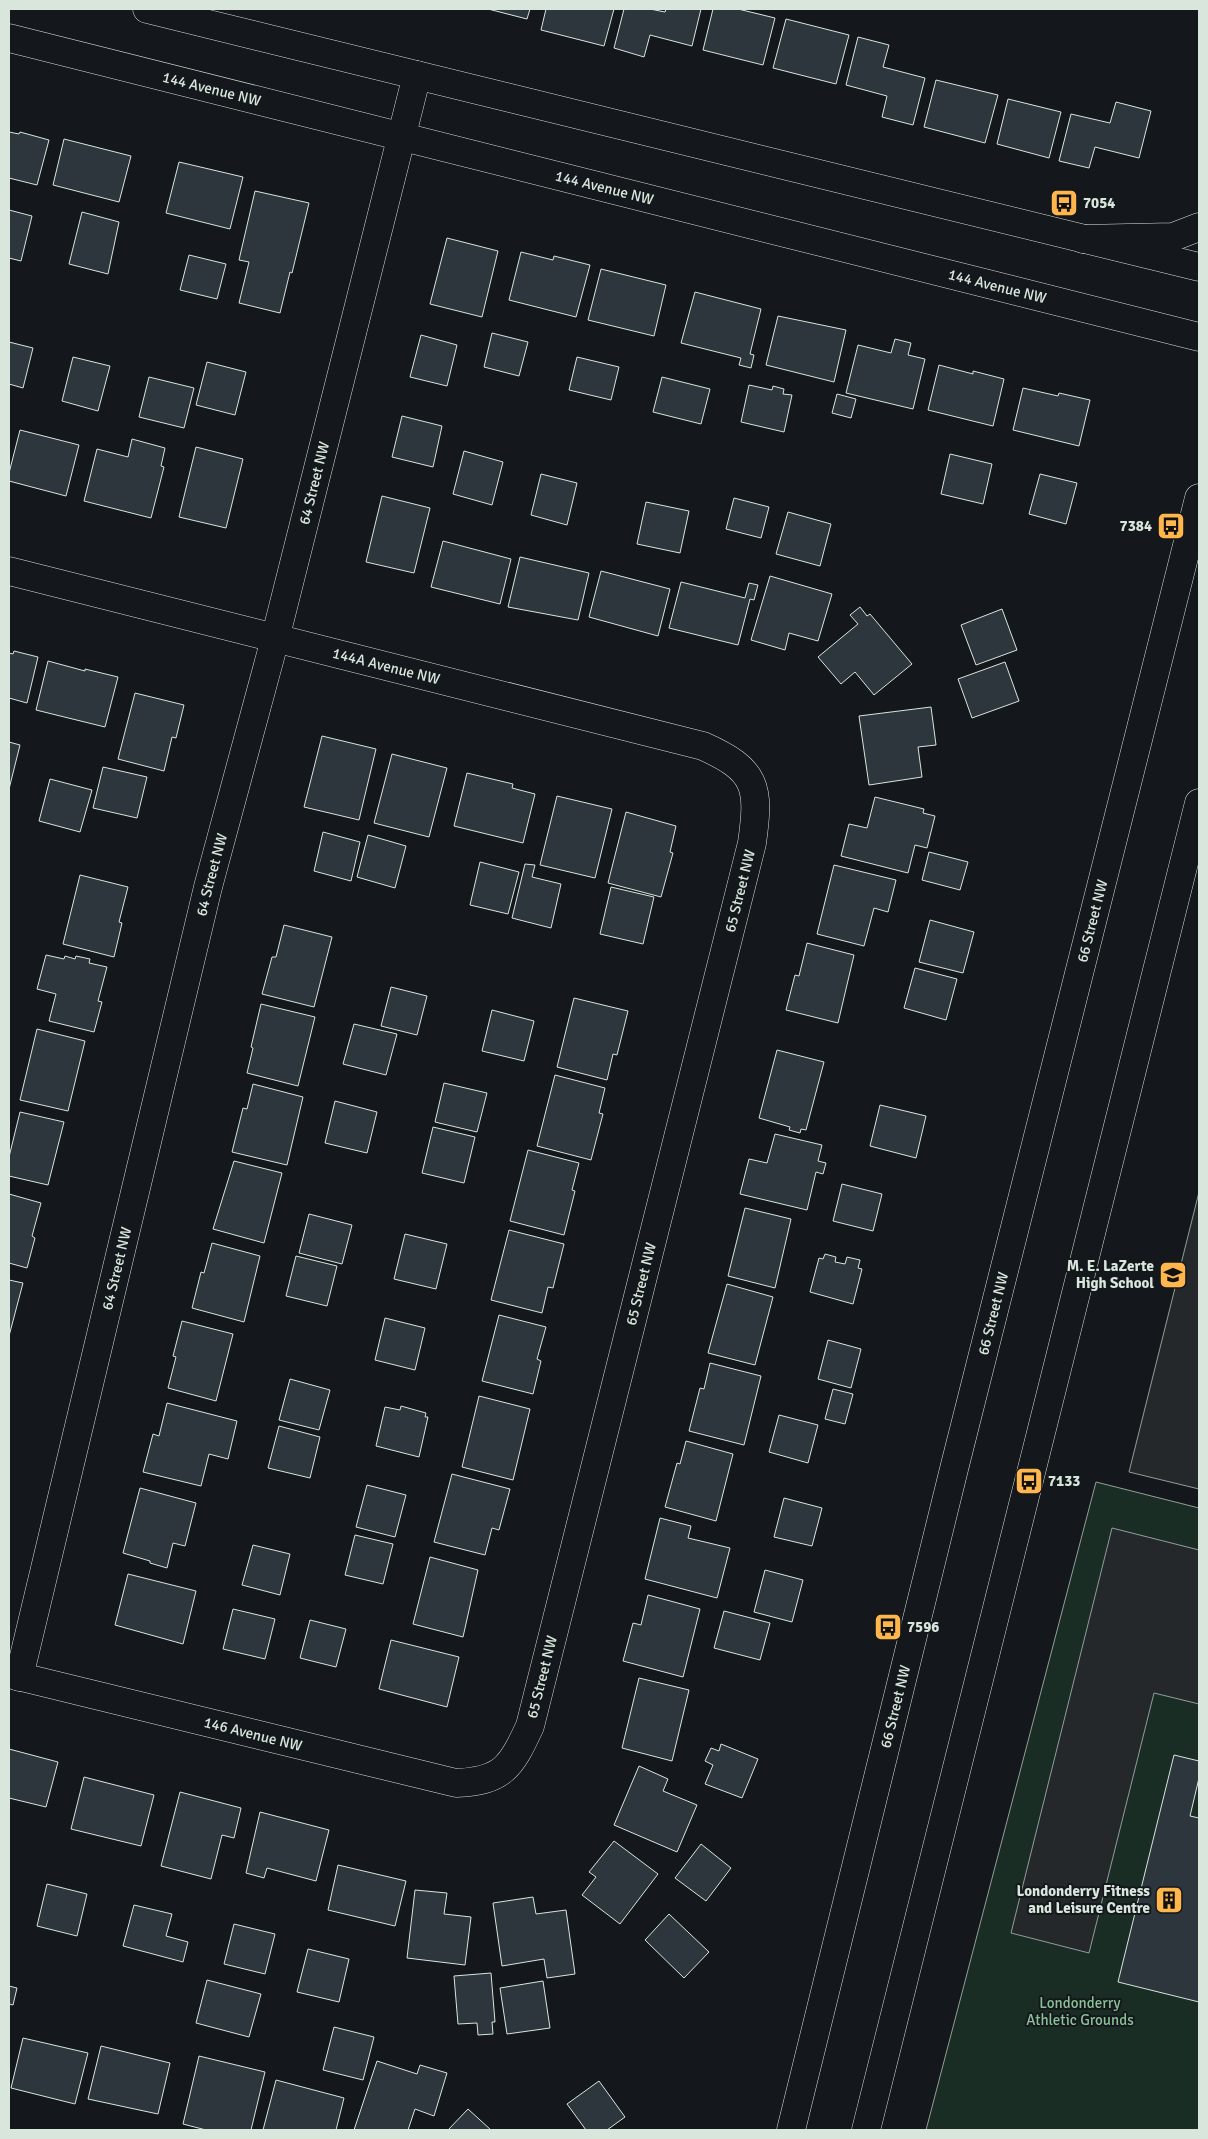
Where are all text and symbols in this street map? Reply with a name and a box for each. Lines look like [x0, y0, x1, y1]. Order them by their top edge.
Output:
street label: 144 Avenue NW [161, 68, 263, 110]
street label: 144 Avenue NW [553, 167, 656, 209]
bus stop icon: 7054 [1049, 188, 1079, 218]
place label: 7054 [1083, 194, 1115, 212]
street label: 144 Avenue NW [946, 265, 1049, 307]
street label: 64 Street NW [295, 439, 333, 526]
bus stop icon: 7384 [1156, 511, 1186, 541]
place label: 7384 [1120, 517, 1152, 535]
street label: 144A Avenue NW [331, 644, 442, 688]
street label: 64 Street NW [192, 831, 231, 918]
street label: 65 Street NW [721, 847, 759, 934]
street label: 66 Street NW [1073, 877, 1111, 964]
street label: 64 Street NW [98, 1225, 135, 1312]
street label: 65 Street NW [622, 1240, 660, 1327]
place label: M. E. LaZerte High School [1067, 1257, 1154, 1292]
school or university icon: M. E. LaZerte High School [1158, 1260, 1188, 1290]
street label: 66 Street NW [974, 1270, 1012, 1357]
bus stop icon: 7133 [1014, 1466, 1044, 1496]
place label: 7133 [1048, 1472, 1080, 1490]
bus stop icon: 7596 [873, 1612, 903, 1642]
place label: 7596 [907, 1618, 939, 1636]
street label: 65 Street NW [523, 1633, 561, 1720]
street label: 66 Street NW [876, 1663, 914, 1750]
street label: 146 Avenue NW [202, 1713, 304, 1755]
place label: Londonderry Fitness and Leisure Centre [1016, 1882, 1150, 1917]
building icon: Londonderry Fitness and Leisure Centre [1154, 1885, 1184, 1915]
park label: Londonderry Athletic Grounds [1026, 1994, 1134, 2029]

